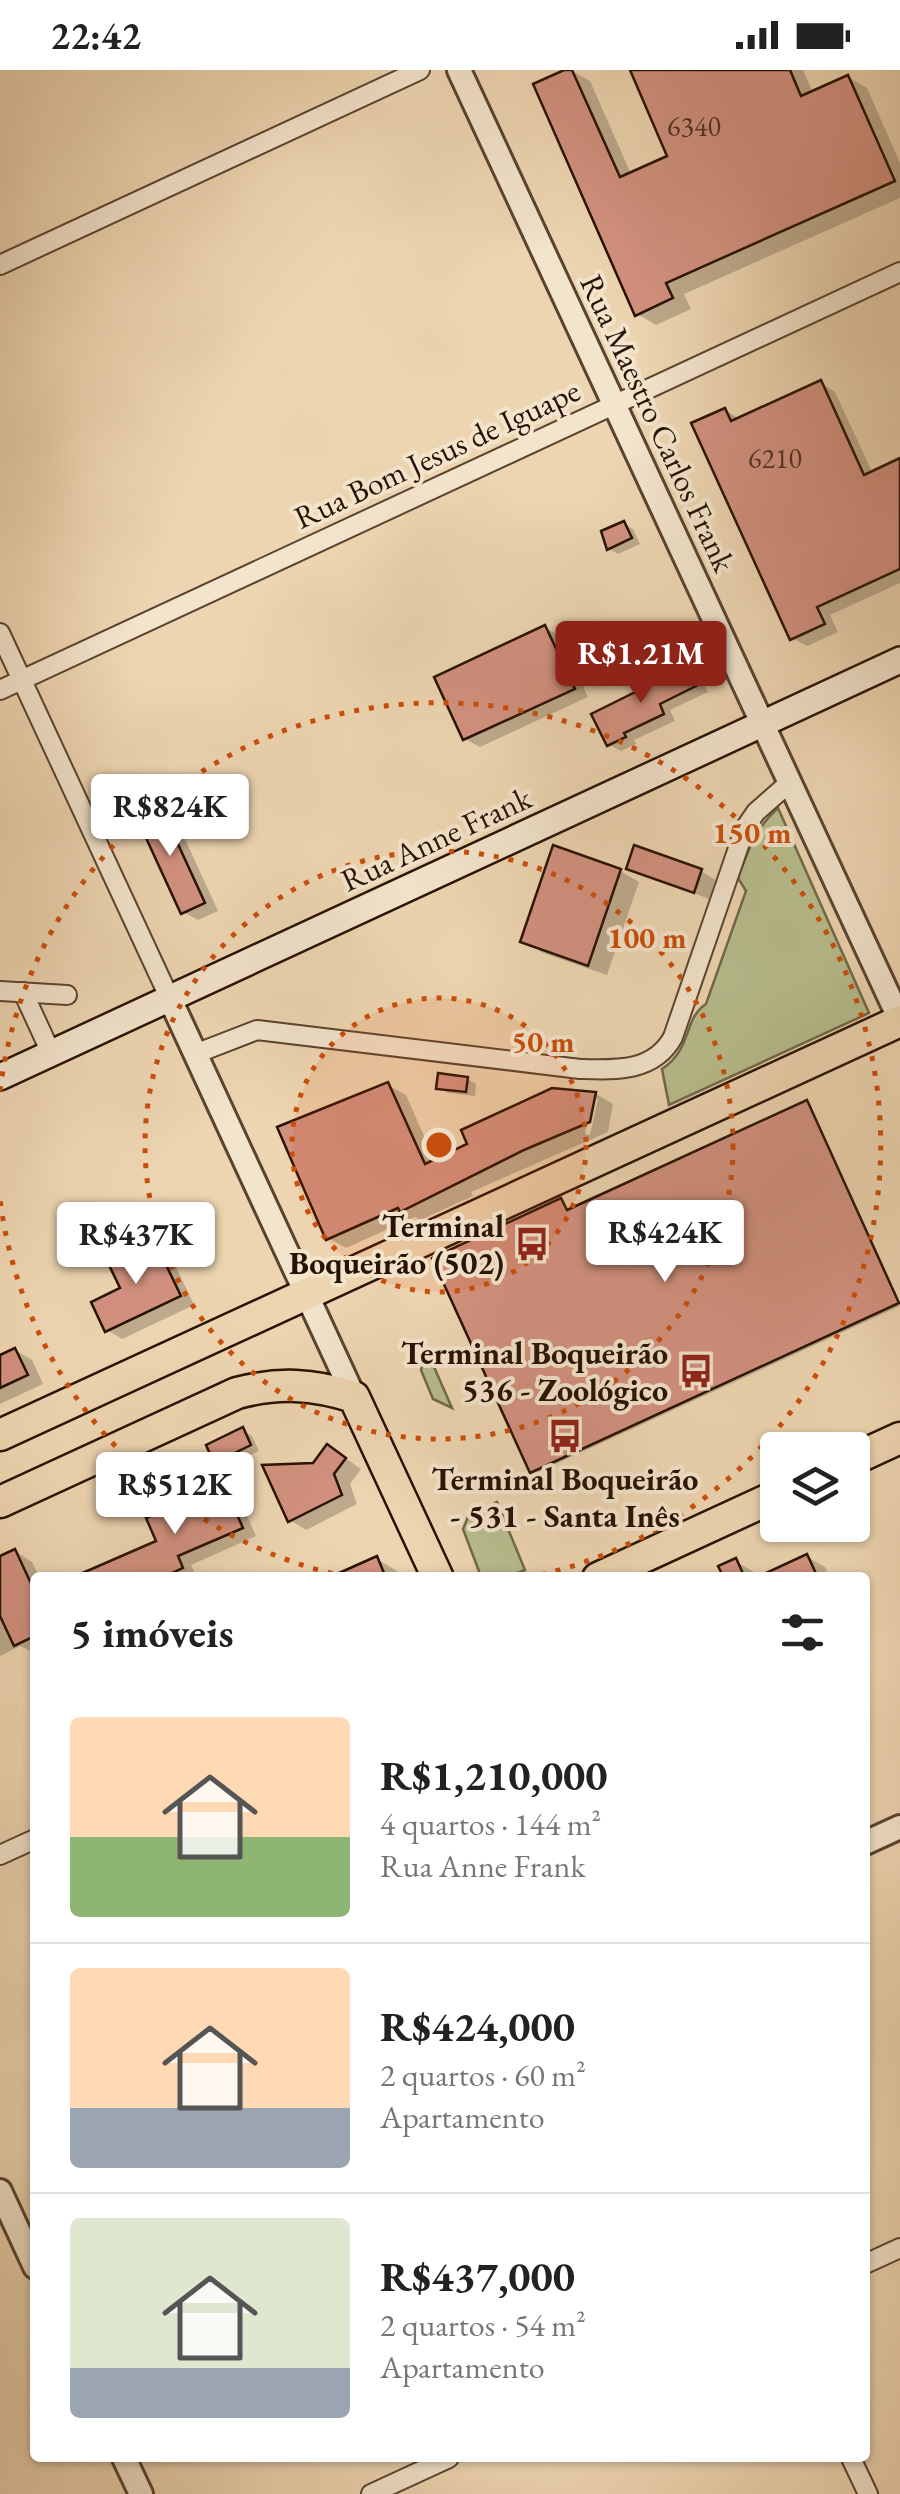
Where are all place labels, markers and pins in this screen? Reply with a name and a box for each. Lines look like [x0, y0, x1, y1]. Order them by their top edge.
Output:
pin: R$1.21M [549, 621, 733, 706]
pin: R$824K [89, 774, 251, 859]
centre of rings [421, 1127, 457, 1163]
pin: R$424K [584, 1200, 746, 1285]
pin: R$437K [55, 1202, 217, 1287]
place label: Terminal Boqueirão (502) [289, 1205, 504, 1284]
bus stop icon: Terminal Boqueirão (502) [513, 1225, 551, 1263]
place label: Terminal Boqueirão 536 - Zoológico [401, 1332, 668, 1411]
bus stop icon: Terminal Boqueirão 536 - Zoológico [677, 1352, 715, 1390]
bus stop icon: Terminal Boqueirão - 531 - Santa Inês [546, 1417, 584, 1455]
pin: R$512K [94, 1452, 256, 1537]
place label: Terminal Boqueirão - 531 - Santa Inês [432, 1458, 698, 1537]

